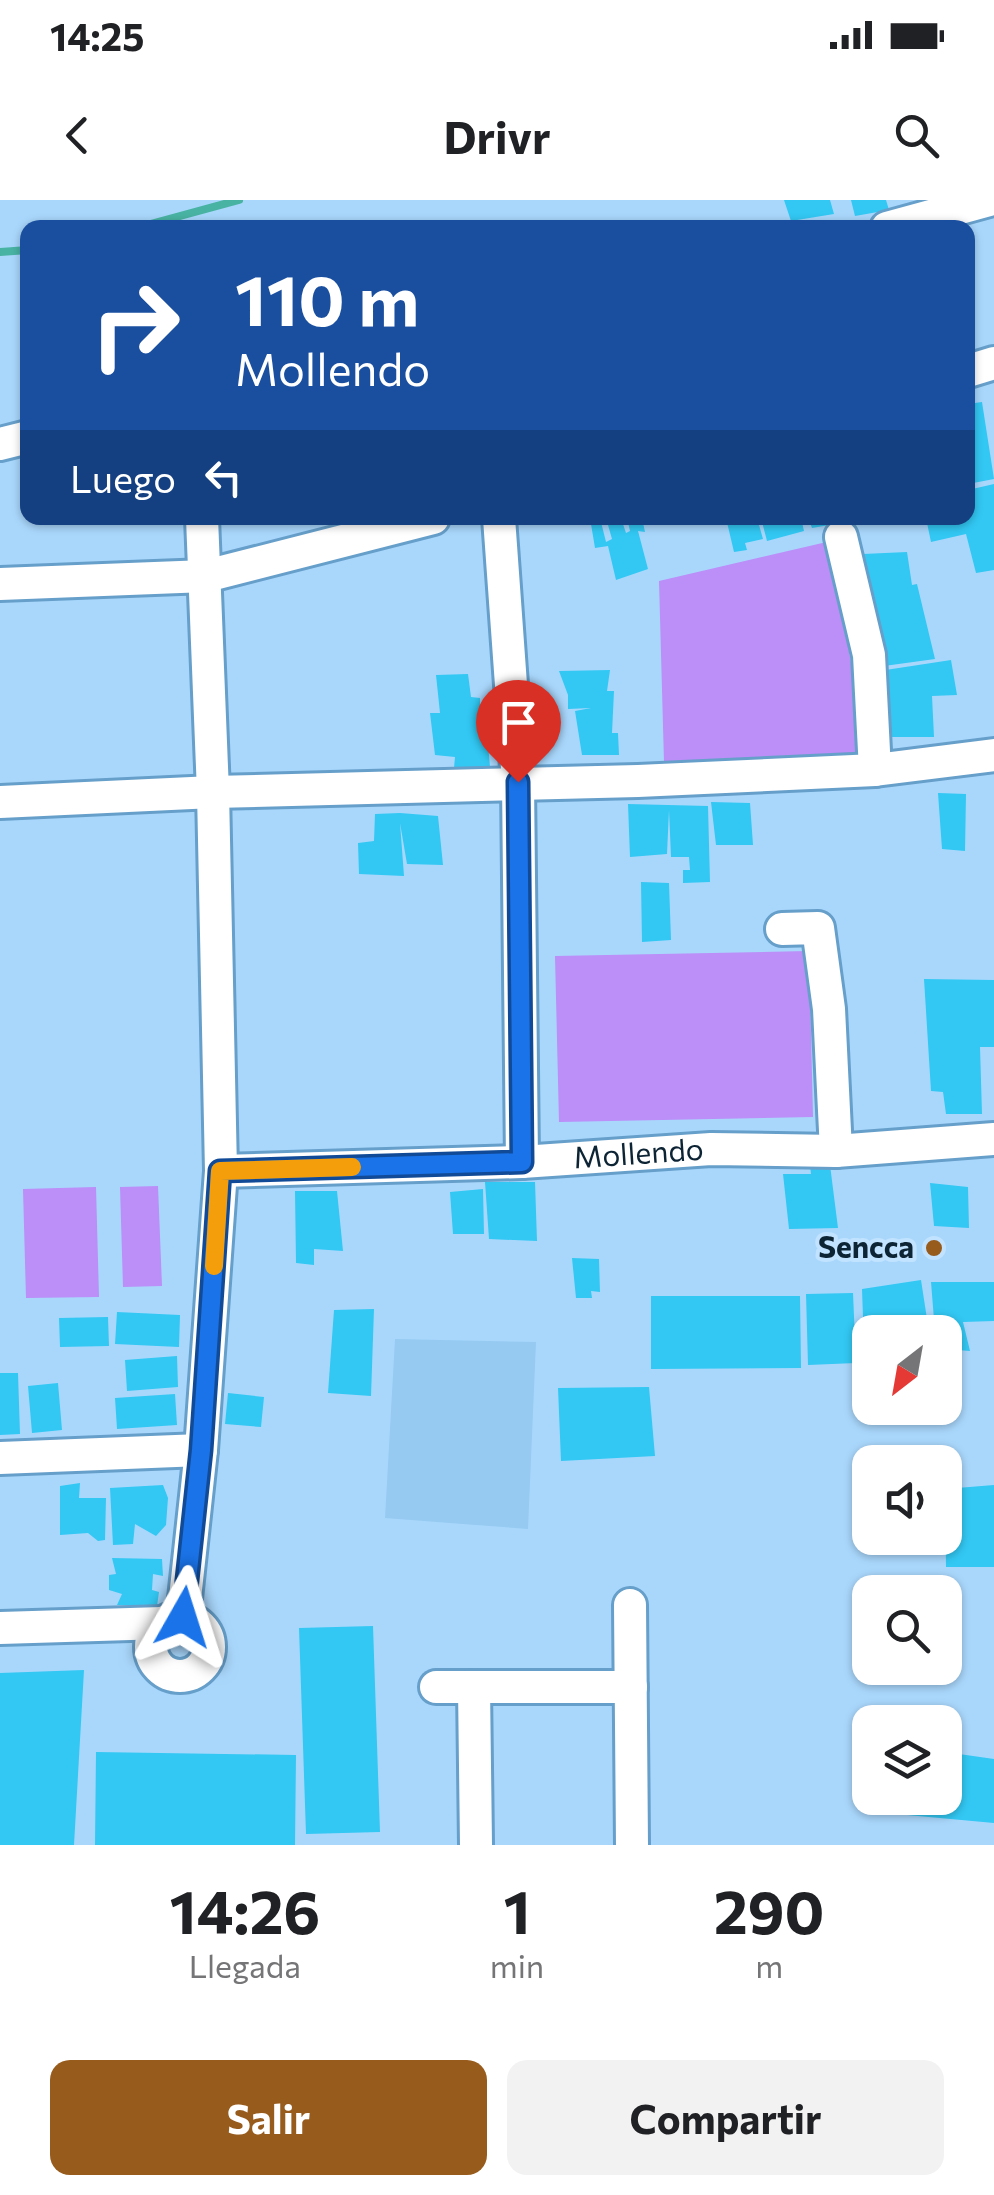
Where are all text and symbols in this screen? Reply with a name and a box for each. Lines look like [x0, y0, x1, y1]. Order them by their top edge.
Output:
text: 14:25 [50, 12, 144, 59]
icon: back [50, 108, 105, 163]
text: Drivr [443, 108, 551, 163]
icon: search [889, 108, 944, 163]
text: 110 m [235, 255, 419, 340]
icon: right [70, 260, 200, 390]
text: Mollendo [235, 340, 430, 395]
icon: left [196, 450, 251, 505]
text: Luego [70, 454, 176, 501]
pin [476, 680, 561, 783]
icon: arrive [491, 695, 546, 750]
street label: Mollendo [572, 1129, 705, 1174]
place label: Sencca [818, 1227, 914, 1264]
marker: Sencca [923, 1237, 945, 1259]
north arrow [852, 1315, 962, 1425]
map controls [852, 1315, 962, 1815]
button: sound [852, 1445, 962, 1555]
position arrow [131, 1565, 235, 1669]
button: search [852, 1575, 962, 1685]
button: layers [852, 1705, 962, 1815]
text: 14:26 [170, 1873, 320, 1946]
text: 1 [503, 1873, 531, 1946]
text: 290 [714, 1873, 824, 1946]
text: Llegada [189, 1945, 301, 1985]
text: min [490, 1945, 544, 1985]
text: m [755, 1945, 783, 1985]
button: Salir [50, 2060, 487, 2175]
button: Compartir [507, 2060, 944, 2175]

